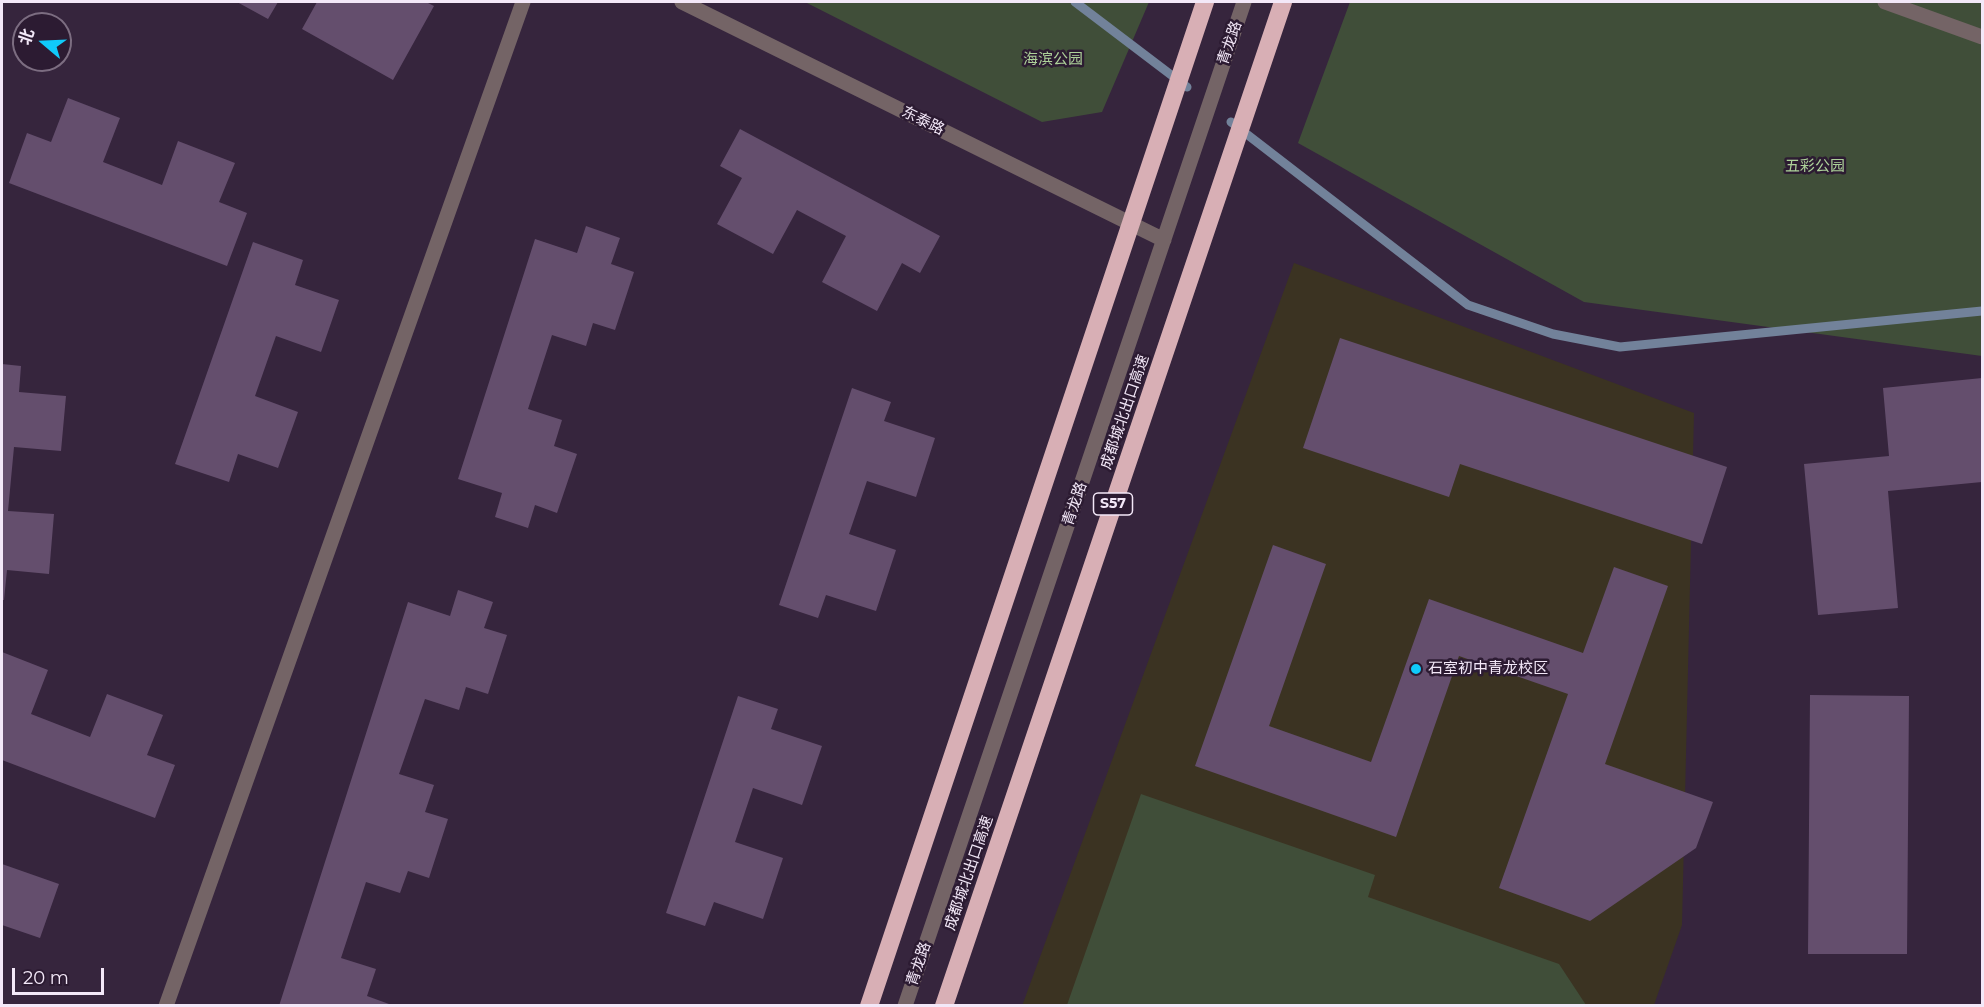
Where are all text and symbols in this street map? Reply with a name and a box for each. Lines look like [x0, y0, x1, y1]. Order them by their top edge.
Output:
north arrow [12, 12, 72, 72]
street label: 青龙路 [1214, 19, 1246, 67]
text: 北 [15, 26, 38, 47]
park label: 海滨公园 [1023, 51, 1083, 69]
street label: 东泰路 [899, 103, 947, 139]
park label: 五彩公园 [1785, 158, 1845, 176]
street label: 成都城北出口高速 [1097, 352, 1153, 472]
street label: 青龙路 [1059, 480, 1091, 528]
road number: S57 [1094, 493, 1132, 515]
place label: 石室初中青龙校区 [1428, 660, 1548, 678]
marker: 石室初中青龙校区 [1409, 662, 1423, 676]
street label: 成都城北出口高速 [941, 813, 997, 933]
street label: 青龙路 [903, 940, 935, 988]
scale bar [15, 956, 106, 994]
text: 20 m [23, 967, 69, 989]

